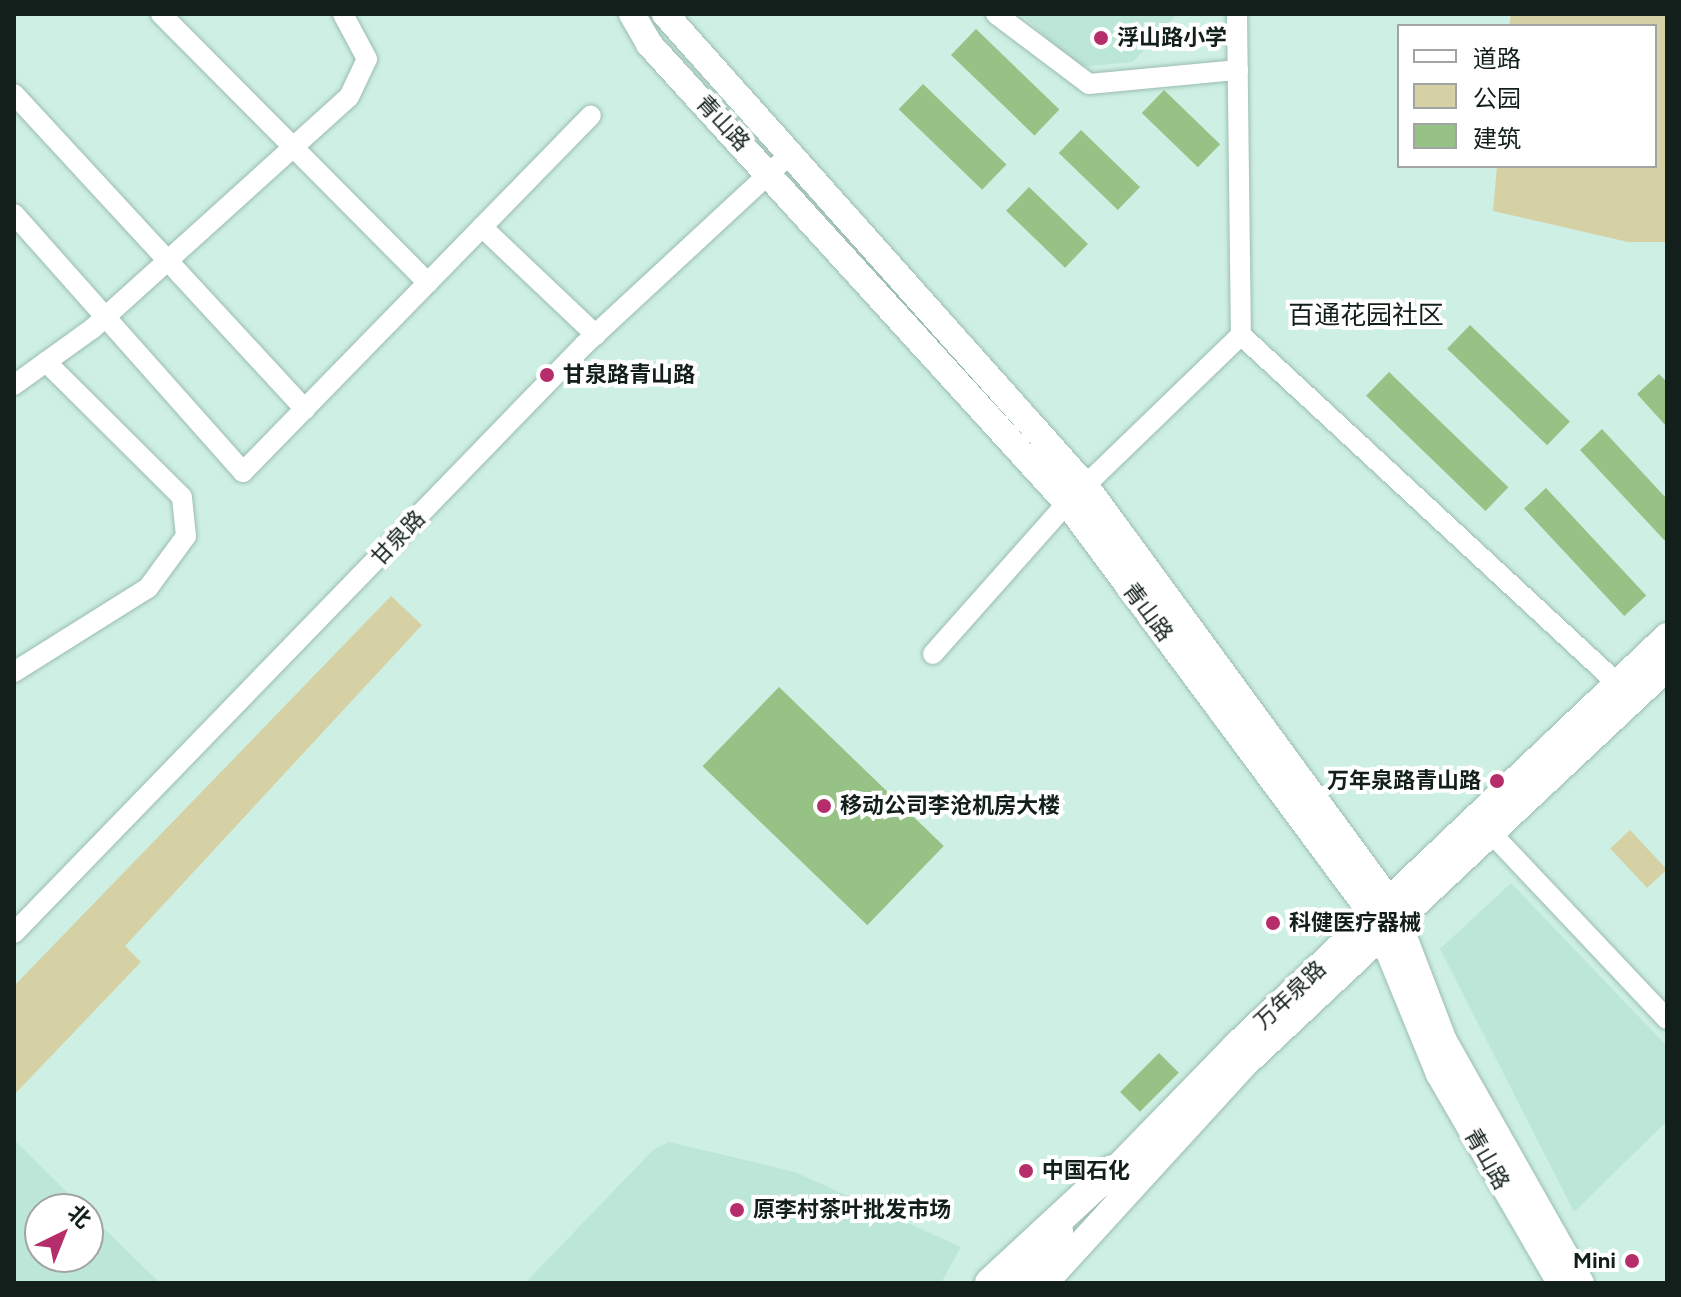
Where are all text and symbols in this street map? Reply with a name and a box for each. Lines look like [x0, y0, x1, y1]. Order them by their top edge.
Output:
legend [1397, 24, 1657, 168]
place label: 浮山路小学 [1117, 25, 1227, 51]
marker: 浮山路小学 [1092, 29, 1110, 47]
text: 道路 [1473, 44, 1521, 73]
text: 公园 [1473, 84, 1521, 113]
street label: 青山路 [691, 90, 755, 156]
text: 建筑 [1473, 124, 1521, 153]
district label: 百通花园社区 [1288, 300, 1444, 332]
place label: 甘泉路青山路 [563, 362, 695, 388]
marker: 甘泉路青山路 [538, 366, 556, 384]
street label: 甘泉路 [366, 505, 430, 571]
street label: 青山路 [1118, 578, 1178, 646]
place label: 万年泉路青山路 [1327, 768, 1481, 794]
marker: 万年泉路青山路 [1488, 772, 1506, 790]
place label: 移动公司李沧机房大楼 [840, 793, 1060, 819]
marker: 移动公司李沧机房大楼 [815, 797, 833, 815]
place label: 科健医疗器械 [1289, 910, 1421, 936]
marker: 科健医疗器械 [1264, 914, 1282, 932]
street label: 万年泉路 [1249, 955, 1331, 1035]
street label: 青山路 [1459, 1124, 1515, 1194]
place label: 中国石化 [1042, 1158, 1130, 1184]
marker: 中国石化 [1017, 1162, 1035, 1180]
north arrow [24, 1193, 104, 1273]
place label: 原李村茶叶批发市场 [753, 1197, 951, 1223]
text: 北 [62, 1199, 97, 1234]
marker: 原李村茶叶批发市场 [728, 1201, 746, 1219]
place label: Mini [1573, 1248, 1616, 1274]
marker: Mini [1623, 1252, 1641, 1270]

